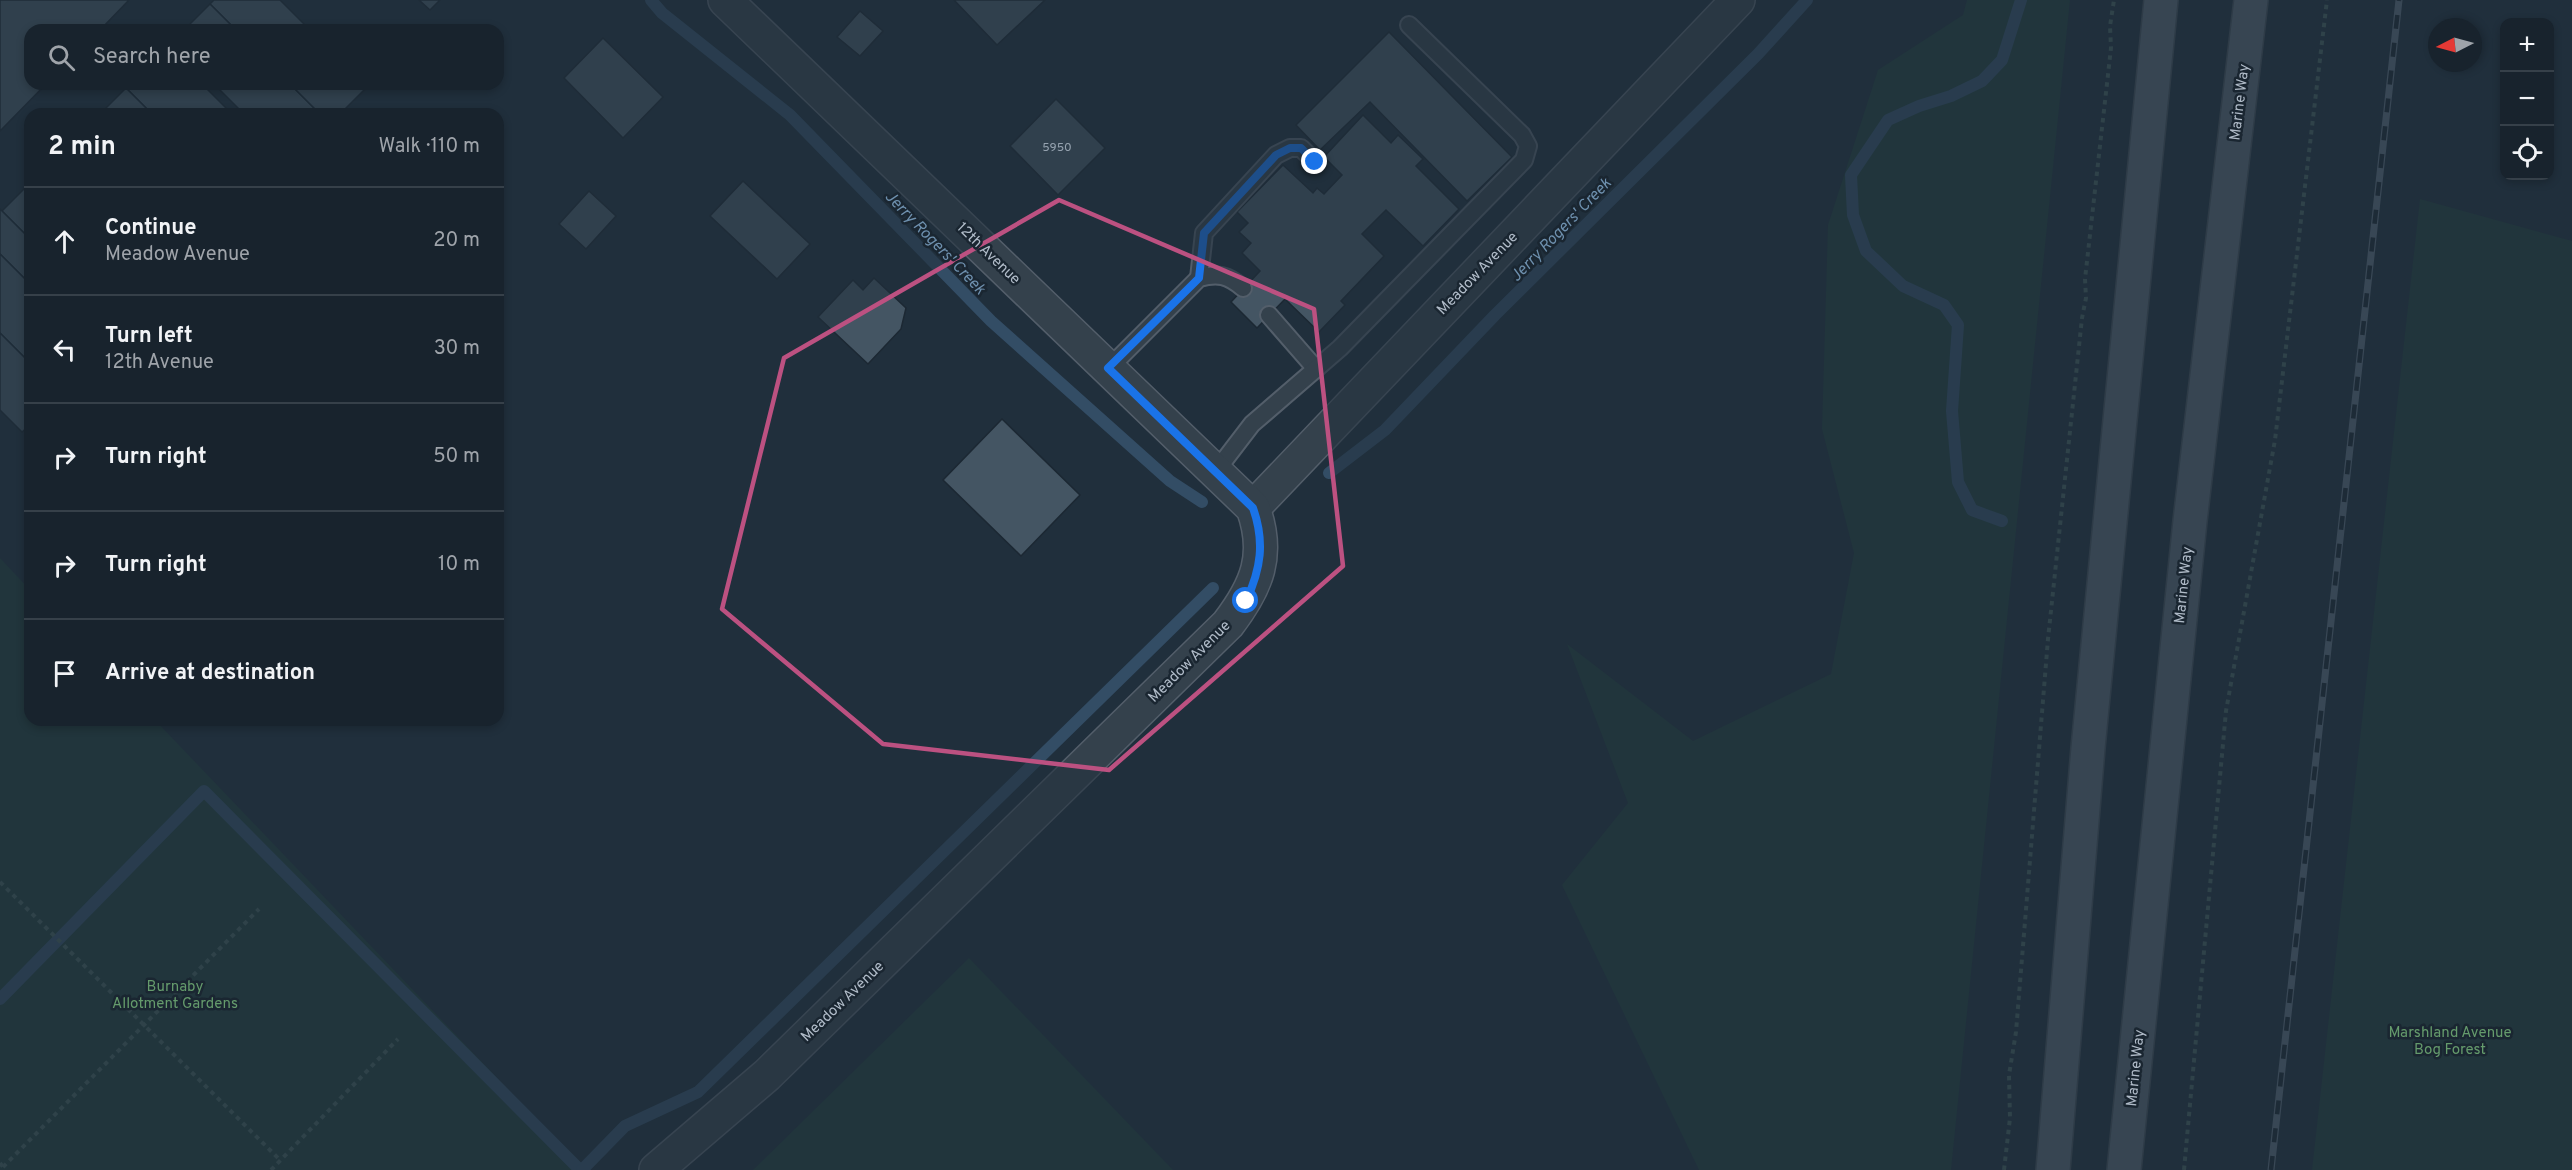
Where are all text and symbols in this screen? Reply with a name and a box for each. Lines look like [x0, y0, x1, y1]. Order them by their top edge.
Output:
north arrow [2428, 18, 2482, 72]
map controls [2500, 18, 2554, 180]
button: + [2500, 18, 2554, 72]
search box [24, 24, 504, 90]
icon: search [45, 41, 78, 74]
text: Search here [93, 44, 211, 71]
street label: Marine Way [2226, 63, 2255, 142]
button: − [2500, 72, 2554, 126]
button: locate [2500, 126, 2554, 180]
text: 2 min [48, 131, 116, 164]
text: Walk · 110 m [379, 134, 480, 160]
house number: 5950 [1042, 140, 1072, 156]
route end [1301, 148, 1327, 174]
water label: Jerry Rogers' Creek [1507, 174, 1617, 286]
water label: Jerry Rogers' Creek [880, 187, 990, 300]
text: Continue [105, 215, 196, 242]
street label: 12th Avenue [952, 219, 1024, 289]
icon: ahead [48, 225, 81, 258]
text: 20 m [433, 228, 480, 254]
street label: Meadow Avenue [1434, 228, 1523, 320]
text: Meadow Avenue [105, 242, 250, 268]
text: Turn left [105, 323, 193, 350]
icon: left [48, 333, 81, 366]
text: 30 m [434, 336, 480, 362]
text: 12th Avenue [105, 350, 214, 376]
icon: right [48, 441, 81, 474]
text: Turn right [105, 444, 207, 471]
text: 50 m [433, 444, 480, 470]
street label: Marine Way [2171, 546, 2198, 625]
icon: right [48, 549, 81, 582]
text: Turn right [105, 552, 207, 579]
text: 10 m [438, 552, 480, 578]
route start [1232, 587, 1258, 613]
street label: Meadow Avenue [1145, 617, 1235, 707]
icon: arrive [48, 657, 81, 690]
text: Arrive at destination [105, 660, 315, 687]
street label: Meadow Avenue [797, 958, 889, 1047]
park label: Burnaby Allotment Gardens [112, 978, 238, 1014]
park label: Marshland Avenue Bog Forest [2388, 1024, 2512, 1060]
street label: Marine Way [2123, 1029, 2150, 1108]

